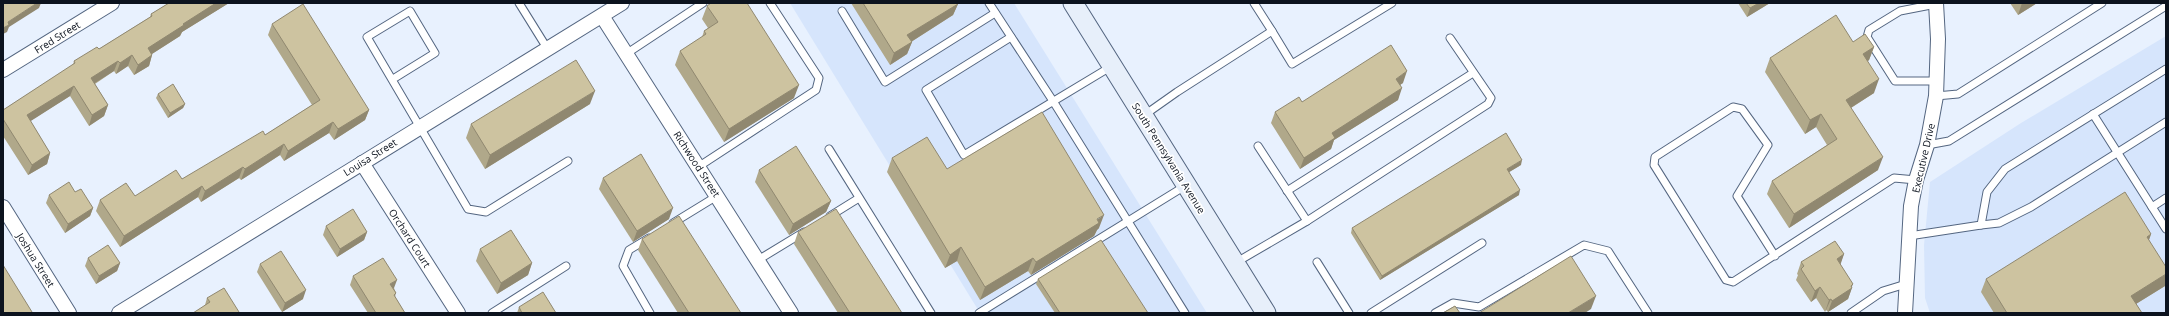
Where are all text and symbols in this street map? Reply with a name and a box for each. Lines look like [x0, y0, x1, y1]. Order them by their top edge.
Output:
street label: Fred Street [31, 17, 83, 57]
street label: South Pennsylvania Avenue [1129, 100, 1209, 216]
street label: Executive Drive [1908, 121, 1938, 194]
street label: Richwood Street [670, 128, 724, 200]
street label: Louisa Street [341, 135, 400, 179]
street label: Orchard Court [386, 206, 434, 270]
street label: Joshua Street [13, 229, 59, 290]

